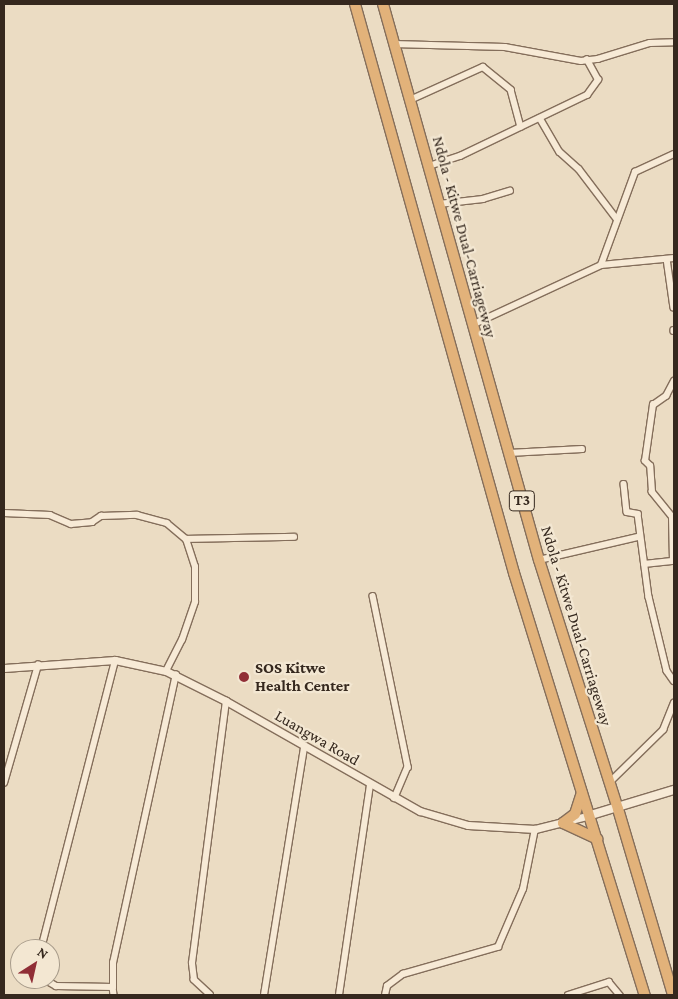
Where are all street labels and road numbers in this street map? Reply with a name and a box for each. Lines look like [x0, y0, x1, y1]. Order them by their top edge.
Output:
street label: Ndola - Kitwe Dual-Carriageway [428, 134, 500, 340]
road number: T3 [508, 488, 536, 514]
street label: Ndola - Kitwe Dual-Carriageway [536, 524, 616, 728]
street label: Luangwa Road [271, 706, 363, 770]

